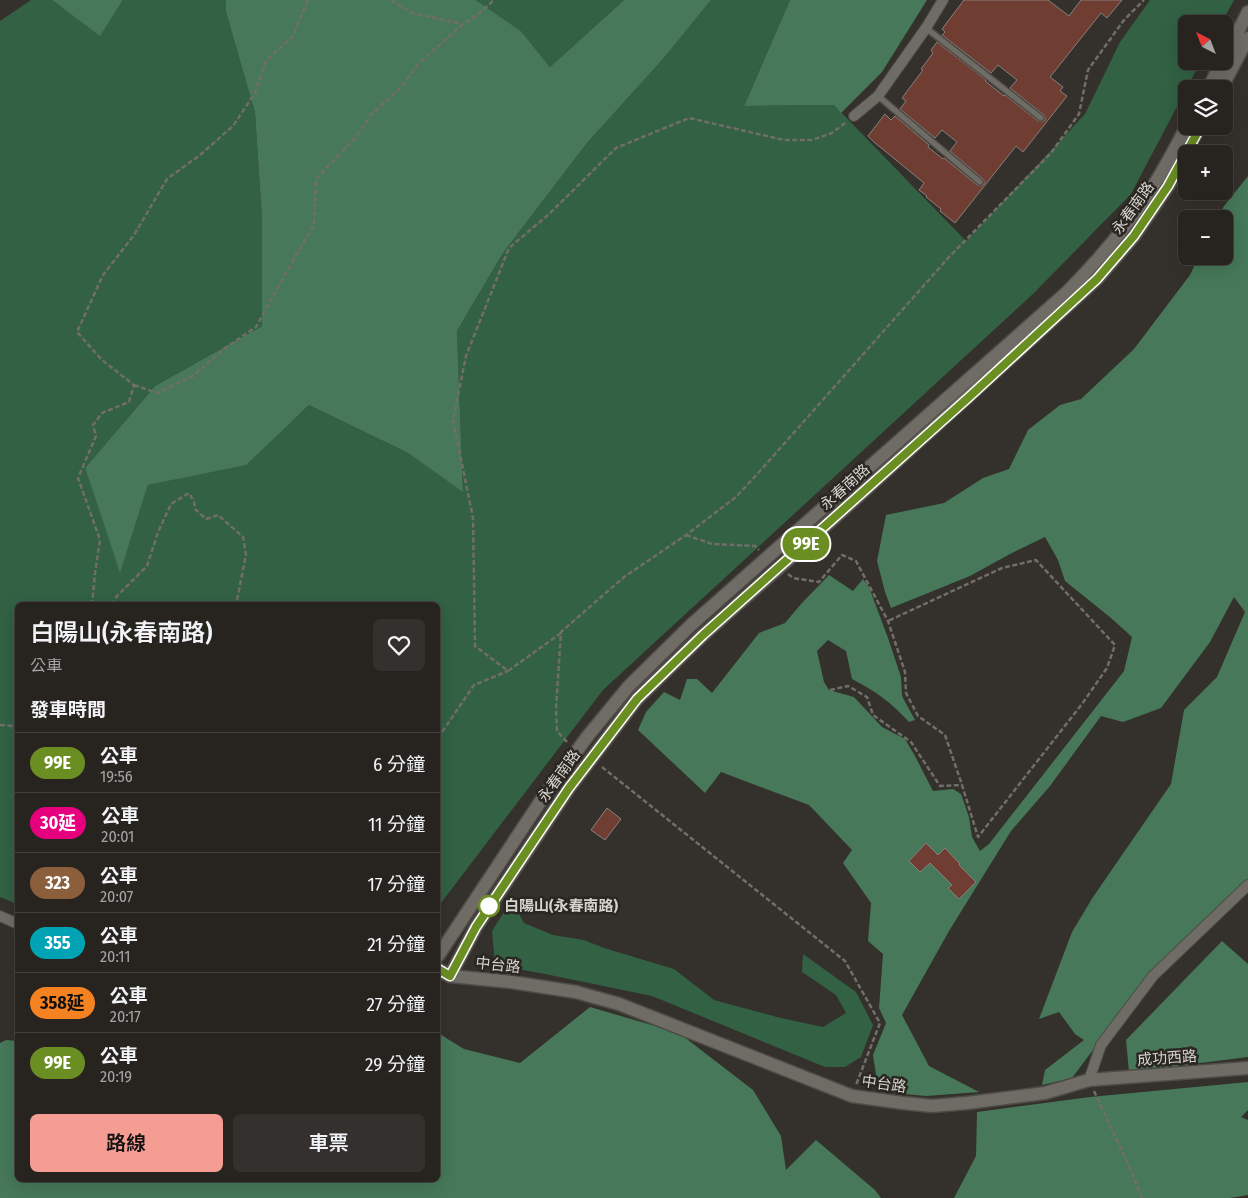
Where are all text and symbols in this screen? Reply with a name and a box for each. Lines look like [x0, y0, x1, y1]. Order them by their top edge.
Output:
north arrow [1178, 15, 1232, 70]
map controls [1178, 15, 1233, 265]
button: layers [1178, 80, 1233, 135]
button: + [1178, 145, 1233, 200]
street label: 永春南路 [1108, 178, 1158, 238]
button: − [1178, 210, 1233, 265]
street label: 永春南路 [817, 460, 873, 514]
line badge: 99E [777, 528, 835, 560]
text: 99E [792, 533, 820, 555]
text: 白陽山(永春南路) [30, 619, 212, 647]
button: heart [373, 619, 425, 671]
text: 公車 [30, 656, 62, 675]
text: 發車時間 [30, 698, 106, 721]
text: 公車 [100, 744, 138, 767]
street label: 永春南路 [534, 746, 584, 806]
text: 99E [44, 752, 71, 774]
text: 6 分鐘 [373, 753, 425, 776]
text: 19:56 [100, 767, 133, 786]
text: 公車 [101, 804, 139, 827]
text: 30延 [40, 812, 76, 834]
text: 11 分鐘 [368, 813, 425, 836]
text: 20:01 [101, 827, 134, 846]
text: 公車 [100, 864, 138, 887]
text: 323 [45, 872, 70, 894]
text: 17 分鐘 [367, 873, 425, 896]
text: 20:07 [100, 887, 133, 906]
marker: 白陽山(永春南路) [478, 895, 500, 917]
place label: 白陽山(永春南路) [504, 897, 619, 915]
text: 公車 [100, 924, 138, 947]
text: 355 [44, 932, 71, 954]
text: 21 分鐘 [367, 933, 425, 956]
text: 20:11 [100, 947, 130, 966]
street label: 中台路 [475, 954, 521, 976]
text: 公車 [110, 984, 148, 1007]
text: 358延 [40, 992, 85, 1014]
text: 27 分鐘 [367, 993, 425, 1016]
text: 20:17 [110, 1007, 141, 1026]
text: 公車 [100, 1044, 138, 1067]
street label: 成功西路 [1136, 1047, 1198, 1069]
text: 99E [44, 1052, 71, 1074]
text: 29 分鐘 [365, 1053, 425, 1076]
text: 20:19 [100, 1067, 132, 1086]
street label: 中台路 [860, 1072, 908, 1096]
button: 路線 [30, 1114, 223, 1172]
button: 車票 [233, 1114, 425, 1172]

